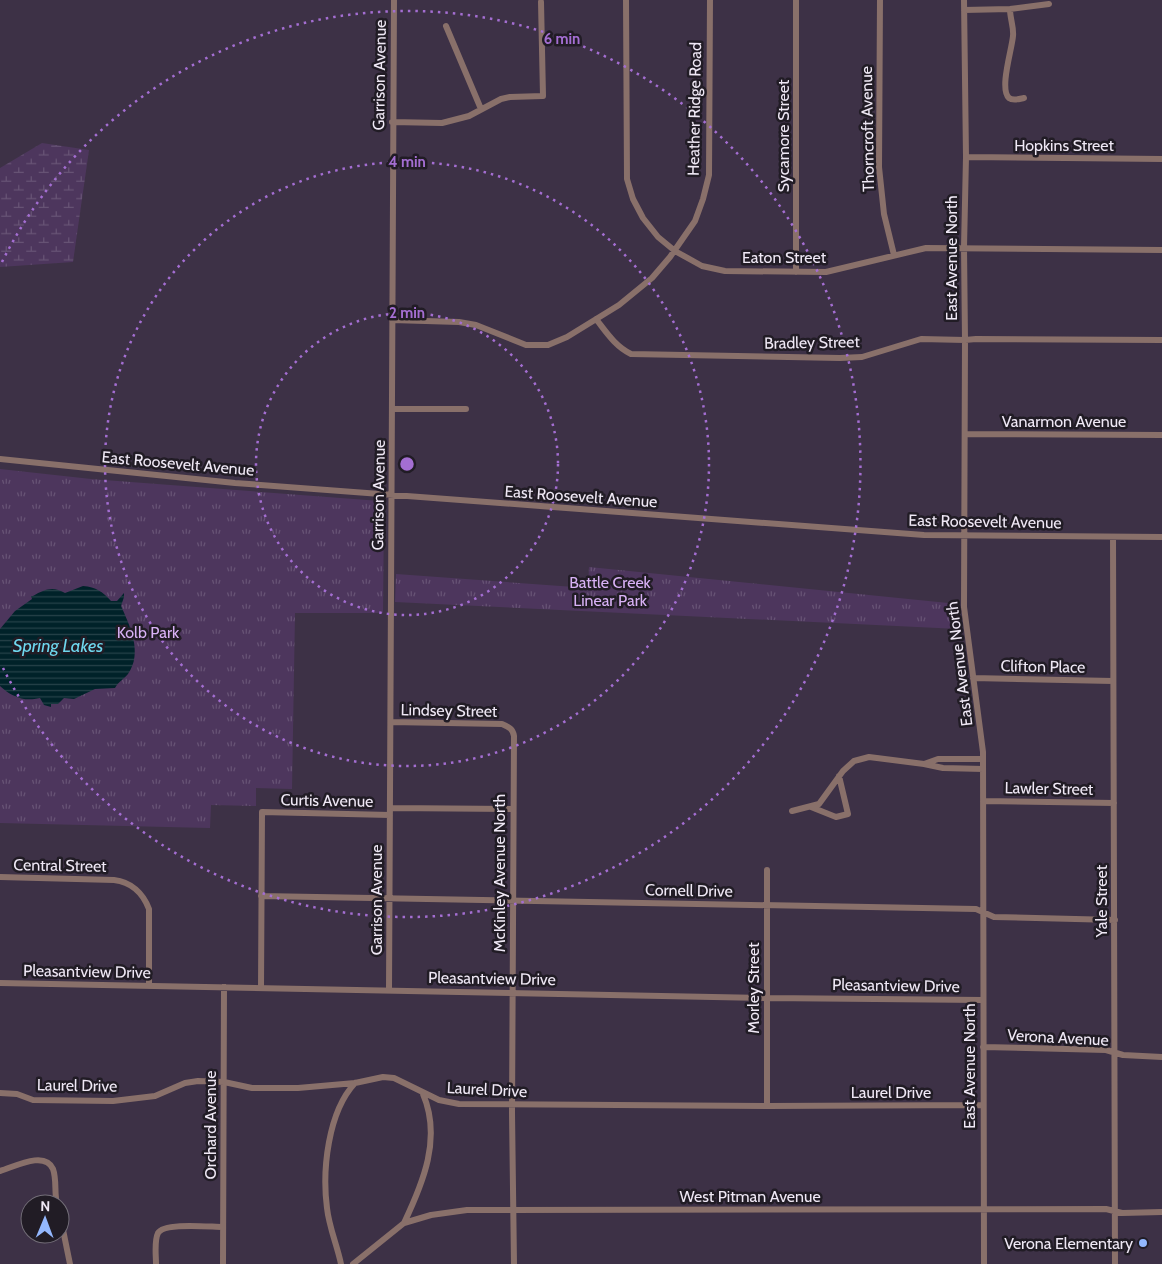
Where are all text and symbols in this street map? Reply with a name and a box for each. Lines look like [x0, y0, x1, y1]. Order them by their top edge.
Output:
street label: Garrison Avenue [369, 20, 390, 130]
text: 6 min [544, 30, 580, 48]
street label: Heather Ridge Road [684, 42, 705, 176]
street label: Thorncroft Avenue [857, 66, 878, 192]
street label: Sycamore Street [774, 79, 793, 192]
street label: Hopkins Street [1014, 136, 1114, 155]
text: 4 min [388, 153, 426, 171]
street label: East Avenue North [942, 195, 961, 321]
street label: Eaton Street [742, 248, 827, 267]
text: 2 min [389, 304, 425, 322]
street label: Bradley Street [764, 332, 861, 353]
street label: Vanarmon Avenue [1002, 412, 1126, 431]
street label: Garrison Avenue [368, 440, 389, 550]
street label: East Roosevelt Avenue [101, 447, 255, 480]
centre of rings [398, 455, 416, 473]
street label: East Roosevelt Avenue [504, 482, 658, 511]
street label: East Roosevelt Avenue [908, 511, 1062, 532]
park label: Battle Creek Linear Park [569, 573, 652, 610]
street label: East Avenue North [942, 601, 977, 727]
park label: Kolb Park [117, 623, 180, 642]
water label: Spring Lakes [13, 635, 103, 657]
street label: Clifton Place [1000, 656, 1086, 677]
street label: Lindsey Street [400, 700, 498, 721]
street label: Lawler Street [1004, 778, 1094, 799]
street label: Curtis Avenue [280, 790, 374, 811]
street label: McKinley Avenue North [490, 794, 509, 952]
street label: Garrison Avenue [367, 845, 386, 955]
street label: Central Street [13, 855, 107, 876]
street label: Yale Street [1092, 864, 1111, 938]
street label: Cornell Drive [645, 880, 733, 901]
street label: Morley Street [744, 942, 763, 1034]
street label: Pleasantview Drive [23, 961, 151, 982]
street label: Pleasantview Drive [428, 968, 556, 989]
street label: Pleasantview Drive [832, 975, 960, 996]
street label: East Avenue North [960, 1003, 979, 1129]
street label: Verona Avenue [1007, 1025, 1109, 1050]
street label: Orchard Avenue [201, 1071, 220, 1179]
street label: Laurel Drive [37, 1075, 117, 1096]
street label: Laurel Drive [446, 1078, 528, 1101]
street label: Laurel Drive [851, 1083, 931, 1102]
street label: West Pitman Avenue [679, 1187, 821, 1206]
north arrow [20, 1194, 70, 1244]
text: N [40, 1197, 50, 1215]
place label: Verona Elementary [1004, 1234, 1133, 1253]
marker: Verona Elementary [1137, 1237, 1149, 1249]

